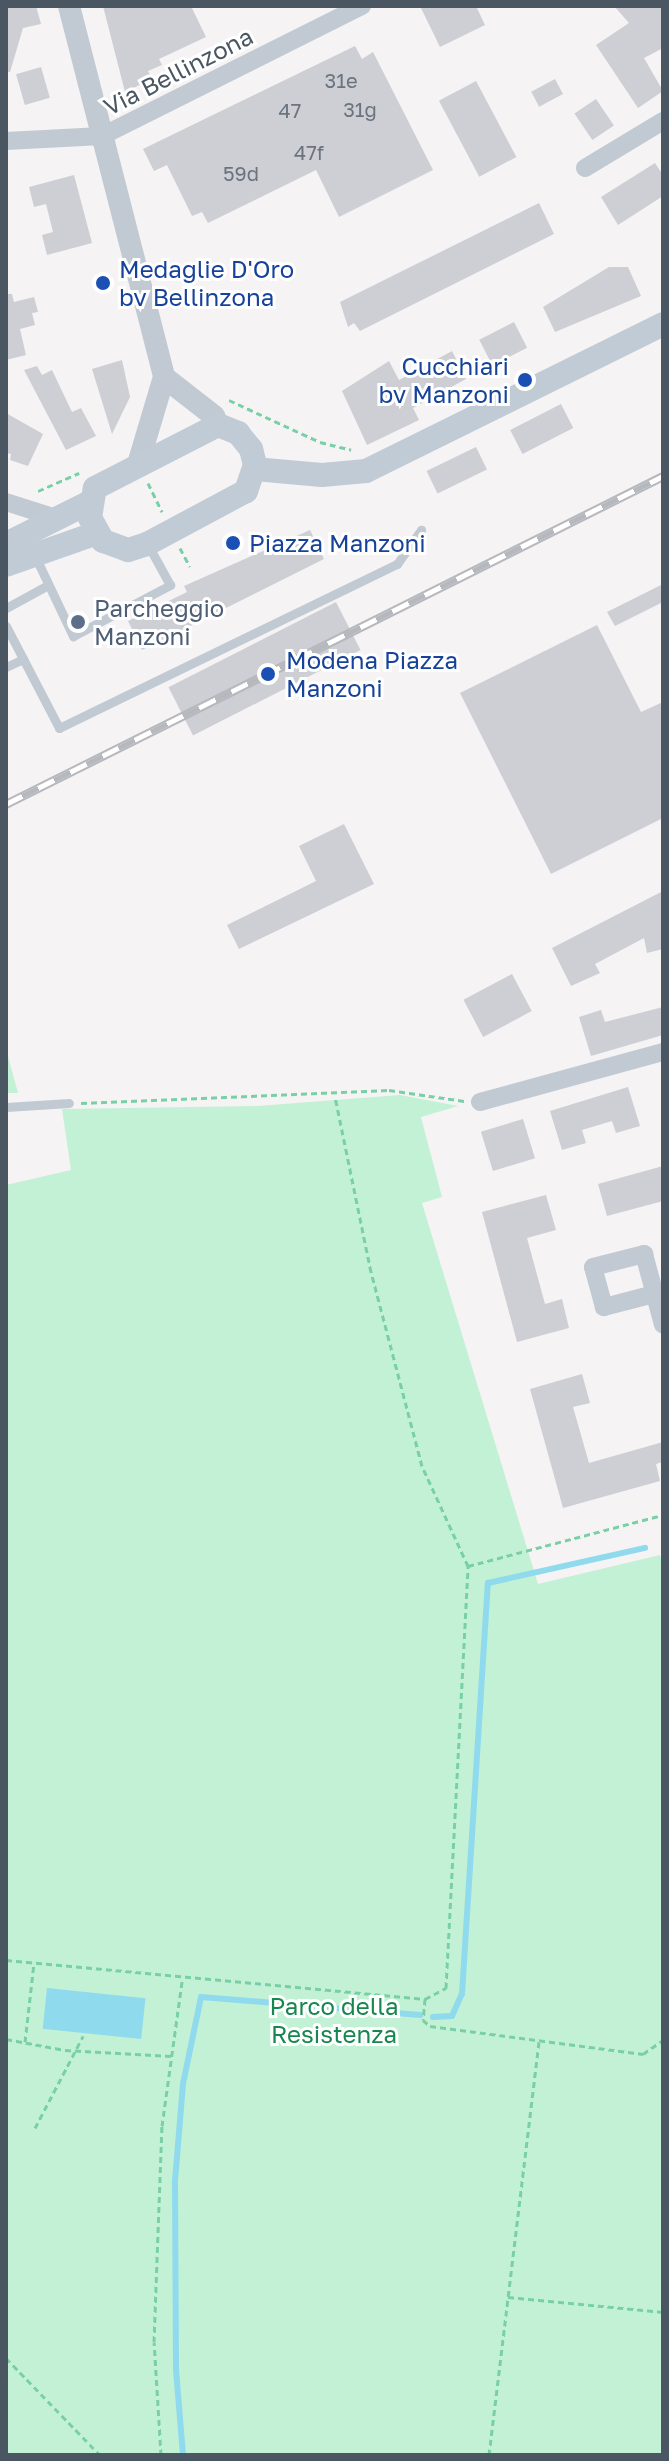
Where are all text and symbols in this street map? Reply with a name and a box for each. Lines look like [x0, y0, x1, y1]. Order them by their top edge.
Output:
street label: Via Bellinzona [99, 21, 257, 121]
house number: 31e [325, 68, 357, 92]
house number: 31g [343, 97, 377, 121]
house number: 47 [279, 98, 301, 122]
house number: 47f [294, 140, 324, 164]
house number: 59d [223, 161, 259, 185]
place label: Medaglie D'Oro bv Bellinzona [119, 255, 294, 311]
marker: Medaglie D'Oro bv Bellinzona [94, 274, 112, 292]
place label: Cucchiari bv Manzoni [378, 352, 509, 408]
marker: Cucchiari bv Manzoni [516, 371, 534, 389]
place label: Piazza Manzoni [249, 529, 426, 557]
marker: Piazza Manzoni [224, 534, 242, 552]
place label: Parcheggio Manzoni [94, 594, 224, 650]
marker: Parcheggio Manzoni [69, 613, 87, 631]
place label: Modena Piazza Manzoni [286, 646, 458, 702]
marker: Modena Piazza Manzoni [257, 663, 279, 685]
park label: Parco della Resistenza [269, 1992, 399, 2048]

